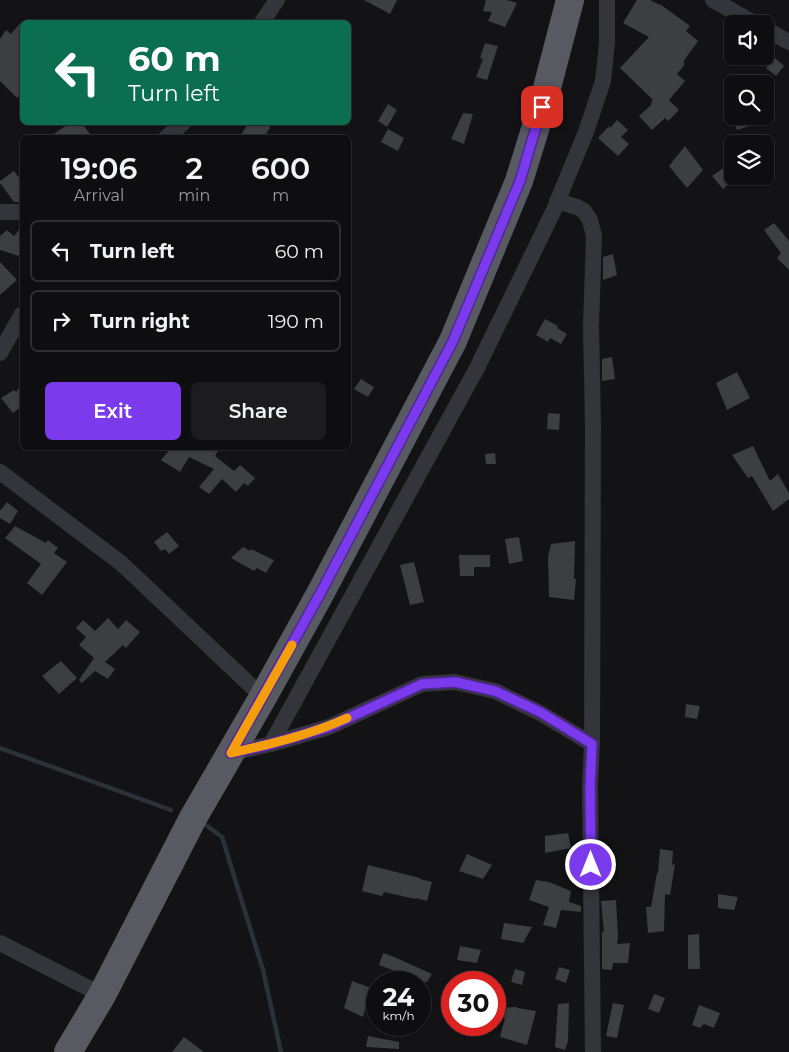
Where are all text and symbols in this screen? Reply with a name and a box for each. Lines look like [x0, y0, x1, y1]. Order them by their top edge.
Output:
map controls [724, 15, 774, 185]
button: sound [724, 15, 774, 65]
text: 60 m [128, 37, 221, 80]
icon: left [45, 40, 110, 105]
button: search [724, 75, 774, 125]
text: Turn left [128, 80, 220, 107]
pin [521, 86, 563, 128]
icon: arrive [528, 93, 556, 121]
button: layers [724, 135, 774, 185]
text: 19:06 [61, 150, 137, 187]
text: 2 [185, 150, 203, 187]
text: 600 [251, 150, 310, 187]
text: Arrival [74, 186, 124, 205]
text: min [178, 186, 210, 205]
text: m [272, 186, 289, 205]
icon: left [47, 237, 75, 265]
text: Turn left [90, 240, 175, 263]
text: 60 m [275, 240, 324, 263]
icon: right [47, 307, 75, 335]
text: Turn right [90, 310, 190, 333]
text: 190 m [268, 310, 324, 333]
button: Exit [45, 382, 181, 440]
button: Share [191, 382, 326, 440]
position arrow [564, 838, 616, 890]
speed limit sign: 30 [441, 971, 506, 1036]
text: 24 [383, 982, 414, 1012]
text: km/h [382, 1008, 415, 1023]

